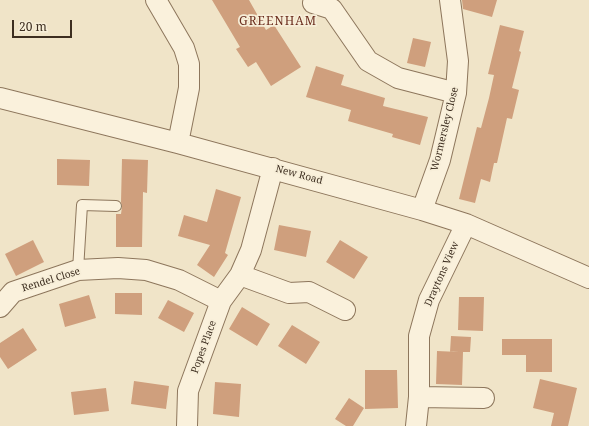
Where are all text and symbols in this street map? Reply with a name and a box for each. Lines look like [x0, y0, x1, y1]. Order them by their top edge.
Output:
scale bar [14, 12, 74, 38]
district label: GREENHAM [239, 15, 317, 29]
text: 20 m [19, 18, 47, 35]
street label: Wormersley Close [429, 86, 461, 172]
street label: New Road [274, 163, 324, 187]
street label: Draytons View [422, 240, 462, 308]
street label: Rendel Close [20, 265, 82, 295]
street label: Popes Place [189, 319, 219, 375]

